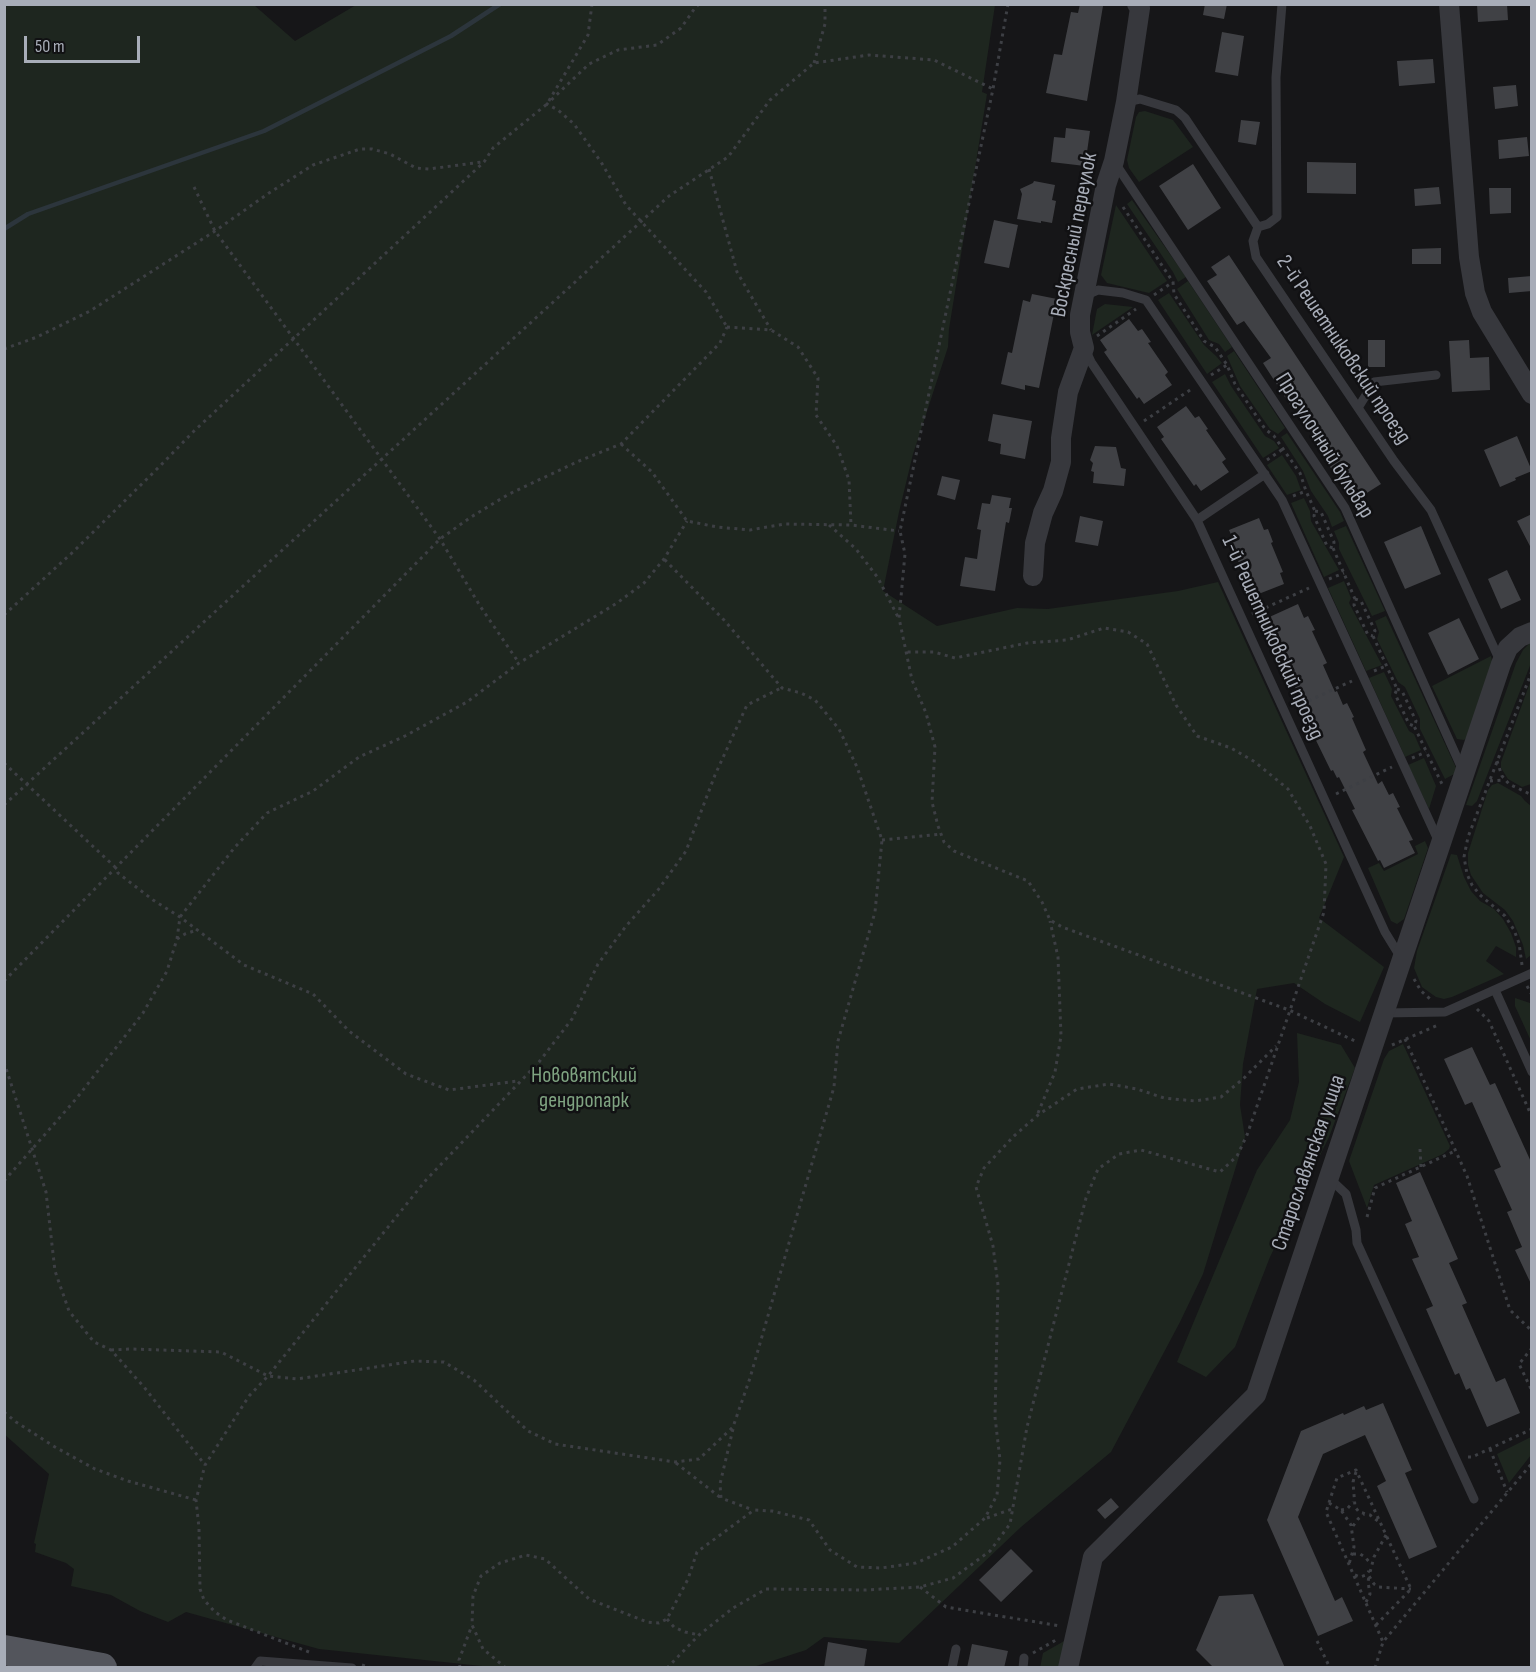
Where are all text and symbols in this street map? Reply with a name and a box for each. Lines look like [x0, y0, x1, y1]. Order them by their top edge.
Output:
scale bar [27, 24, 142, 62]
text: 50 m [35, 36, 65, 57]
street label: Воскресный переулок [1046, 151, 1104, 319]
street label: 2-й Решетниковский проезд [1270, 251, 1416, 449]
street label: Прогулочный бульвар [1269, 368, 1379, 524]
street label: 1-й Решетниковский проезд [1215, 532, 1329, 744]
park label: Нововятский дендропарк [531, 1063, 637, 1114]
street label: Старославянская улица [1267, 1072, 1351, 1254]

